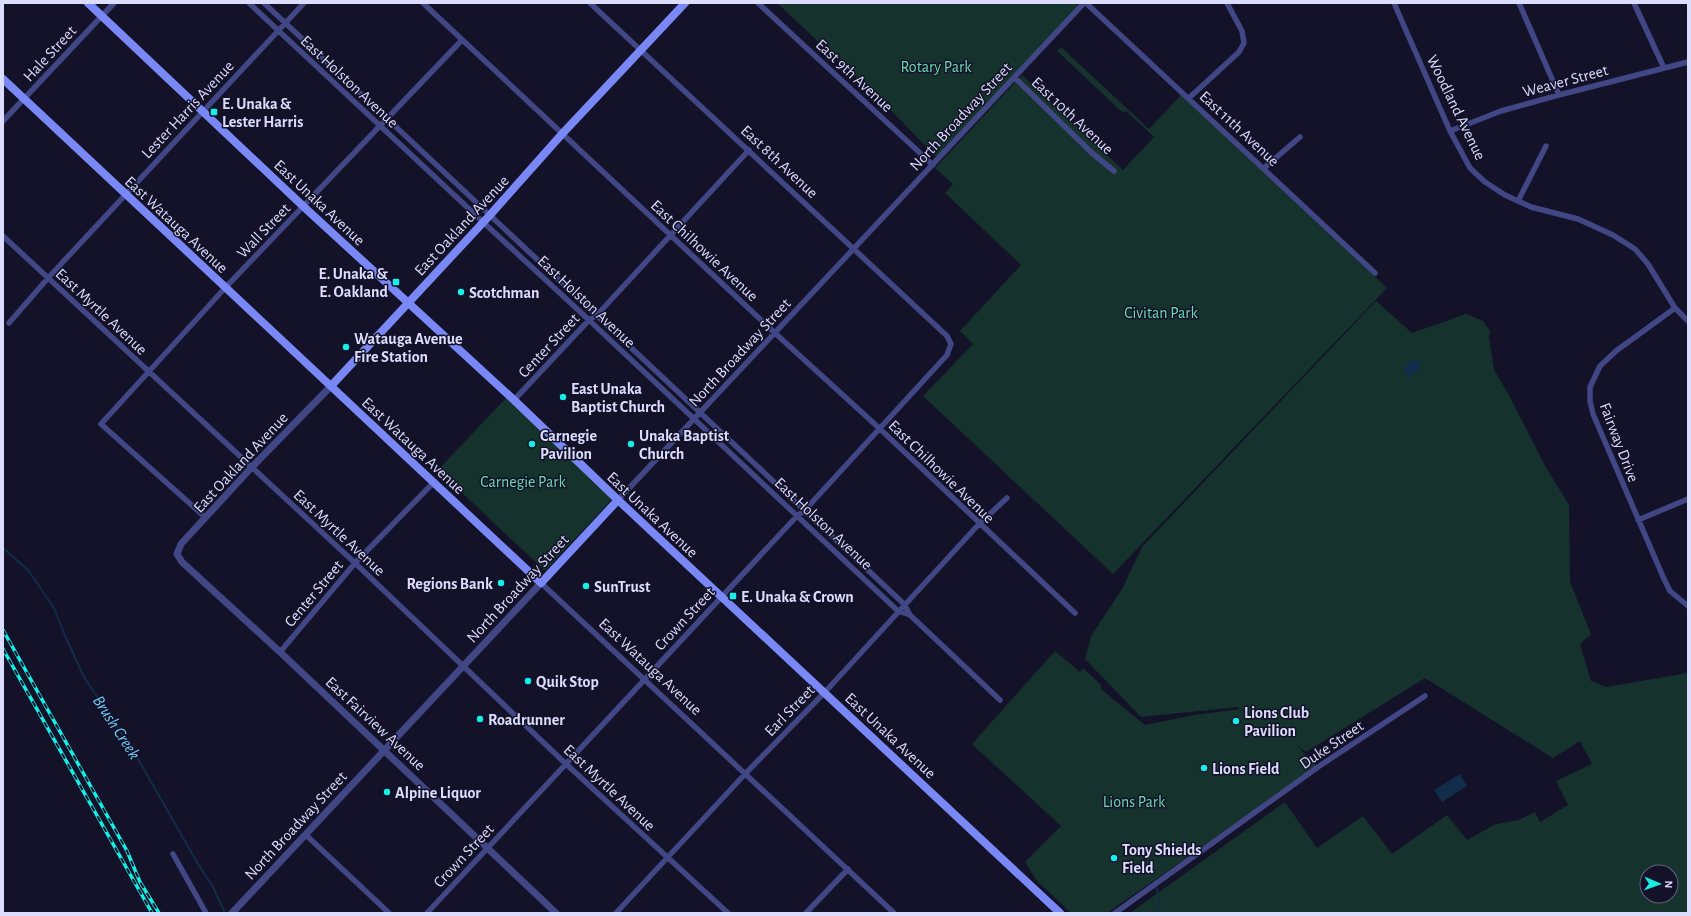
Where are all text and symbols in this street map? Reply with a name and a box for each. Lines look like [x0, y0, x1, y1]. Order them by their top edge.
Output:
street label: Hale Street [20, 23, 79, 85]
street label: East Holston Avenue [297, 33, 401, 131]
street label: East 9th Avenue [813, 36, 896, 115]
street label: Woodland Avenue [1424, 52, 1488, 162]
street label: Lester Harris Avenue [139, 58, 237, 162]
park label: Rotary Park [901, 59, 972, 76]
street label: North Broadway Street [907, 59, 1016, 175]
street label: Weaver Street [1521, 62, 1610, 100]
street label: East 10th Avenue [1028, 74, 1116, 157]
street label: East 11th Avenue [1197, 88, 1282, 169]
place label: E. Unaka & Lester Harris [222, 96, 303, 130]
marker: E. Unaka & Lester Harris [209, 107, 219, 117]
street label: East 8th Avenue [738, 122, 821, 201]
street label: East Unaka Avenue [271, 157, 368, 249]
street label: East Watauga Avenue [122, 173, 231, 276]
street label: East Oakland Avenue [411, 173, 512, 279]
street label: East Chilhowie Avenue [648, 197, 761, 304]
street label: Wall Street [234, 200, 293, 261]
street label: East Holston Avenue [534, 253, 638, 351]
street label: East Myrtle Avenue [52, 265, 150, 359]
place label: E. Unaka & E. Oakland [319, 266, 389, 300]
marker: E. Unaka & E. Oakland [391, 277, 401, 287]
place label: Scotchman [469, 285, 540, 301]
marker: Scotchman [456, 287, 466, 297]
street label: North Broadway Street [686, 295, 795, 411]
park label: Civitan Park [1124, 305, 1199, 321]
street label: Center Street [515, 310, 582, 381]
place label: Watauga Avenue Fire Station [354, 331, 463, 365]
marker: Watauga Avenue Fire Station [341, 342, 351, 352]
place label: East Unaka Baptist Church [571, 381, 665, 415]
marker: East Unaka Baptist Church [558, 392, 568, 402]
street label: East Watauga Avenue [359, 394, 468, 497]
street label: Fairway Drive [1596, 400, 1642, 485]
street label: East Oakland Avenue [190, 410, 291, 516]
street label: East Chilhowie Avenue [885, 417, 997, 526]
place label: Carnegie Pavilion [540, 428, 597, 462]
place label: Unaka Baptist Church [639, 428, 730, 462]
marker: Carnegie Pavilion [527, 439, 537, 449]
marker: Unaka Baptist Church [626, 439, 636, 449]
street label: East Unaka Avenue [604, 469, 701, 561]
park label: Carnegie Park [480, 474, 566, 490]
street label: East Holston Avenue [771, 475, 875, 573]
street label: East Myrtle Avenue [290, 486, 388, 580]
street label: North Broadway Street [464, 531, 573, 647]
street label: Center Street [281, 557, 346, 630]
place label: Regions Bank [406, 576, 493, 592]
marker: Regions Bank [496, 578, 506, 588]
place label: SunTrust [594, 579, 651, 595]
marker: SunTrust [581, 581, 591, 591]
street label: Crown Street [652, 584, 718, 653]
place label: E. Unaka & Crown [741, 589, 854, 605]
marker: E. Unaka & Crown [728, 591, 738, 601]
street label: East Watauga Avenue [596, 615, 705, 718]
street label: East Fairview Avenue [322, 674, 428, 774]
place label: Quik Stop [536, 674, 599, 691]
marker: Quik Stop [523, 676, 533, 686]
street label: Earl Street [762, 682, 818, 739]
street label: East Unaka Avenue [842, 690, 939, 782]
water label: Brush Creek [90, 692, 143, 762]
place label: Lions Club Pavilion [1244, 705, 1309, 739]
place label: Roadrunner [488, 712, 565, 728]
marker: Roadrunner [475, 714, 485, 724]
marker: Lions Club Pavilion [1231, 716, 1241, 726]
street label: Duke Street [1297, 718, 1366, 772]
street label: East Myrtle Avenue [560, 741, 658, 835]
place label: Lions Field [1212, 761, 1280, 777]
marker: Lions Field [1199, 763, 1209, 773]
street label: North Broadway Street [242, 768, 351, 884]
place label: Alpine Liquor [395, 785, 481, 801]
marker: Alpine Liquor [382, 787, 392, 797]
park label: Lions Park [1103, 794, 1166, 810]
street label: Crown Street [431, 821, 497, 890]
place label: Tony Shields Field [1122, 842, 1201, 876]
marker: Tony Shields Field [1109, 853, 1119, 863]
north arrow [1639, 864, 1679, 904]
text: N [1663, 880, 1674, 888]

